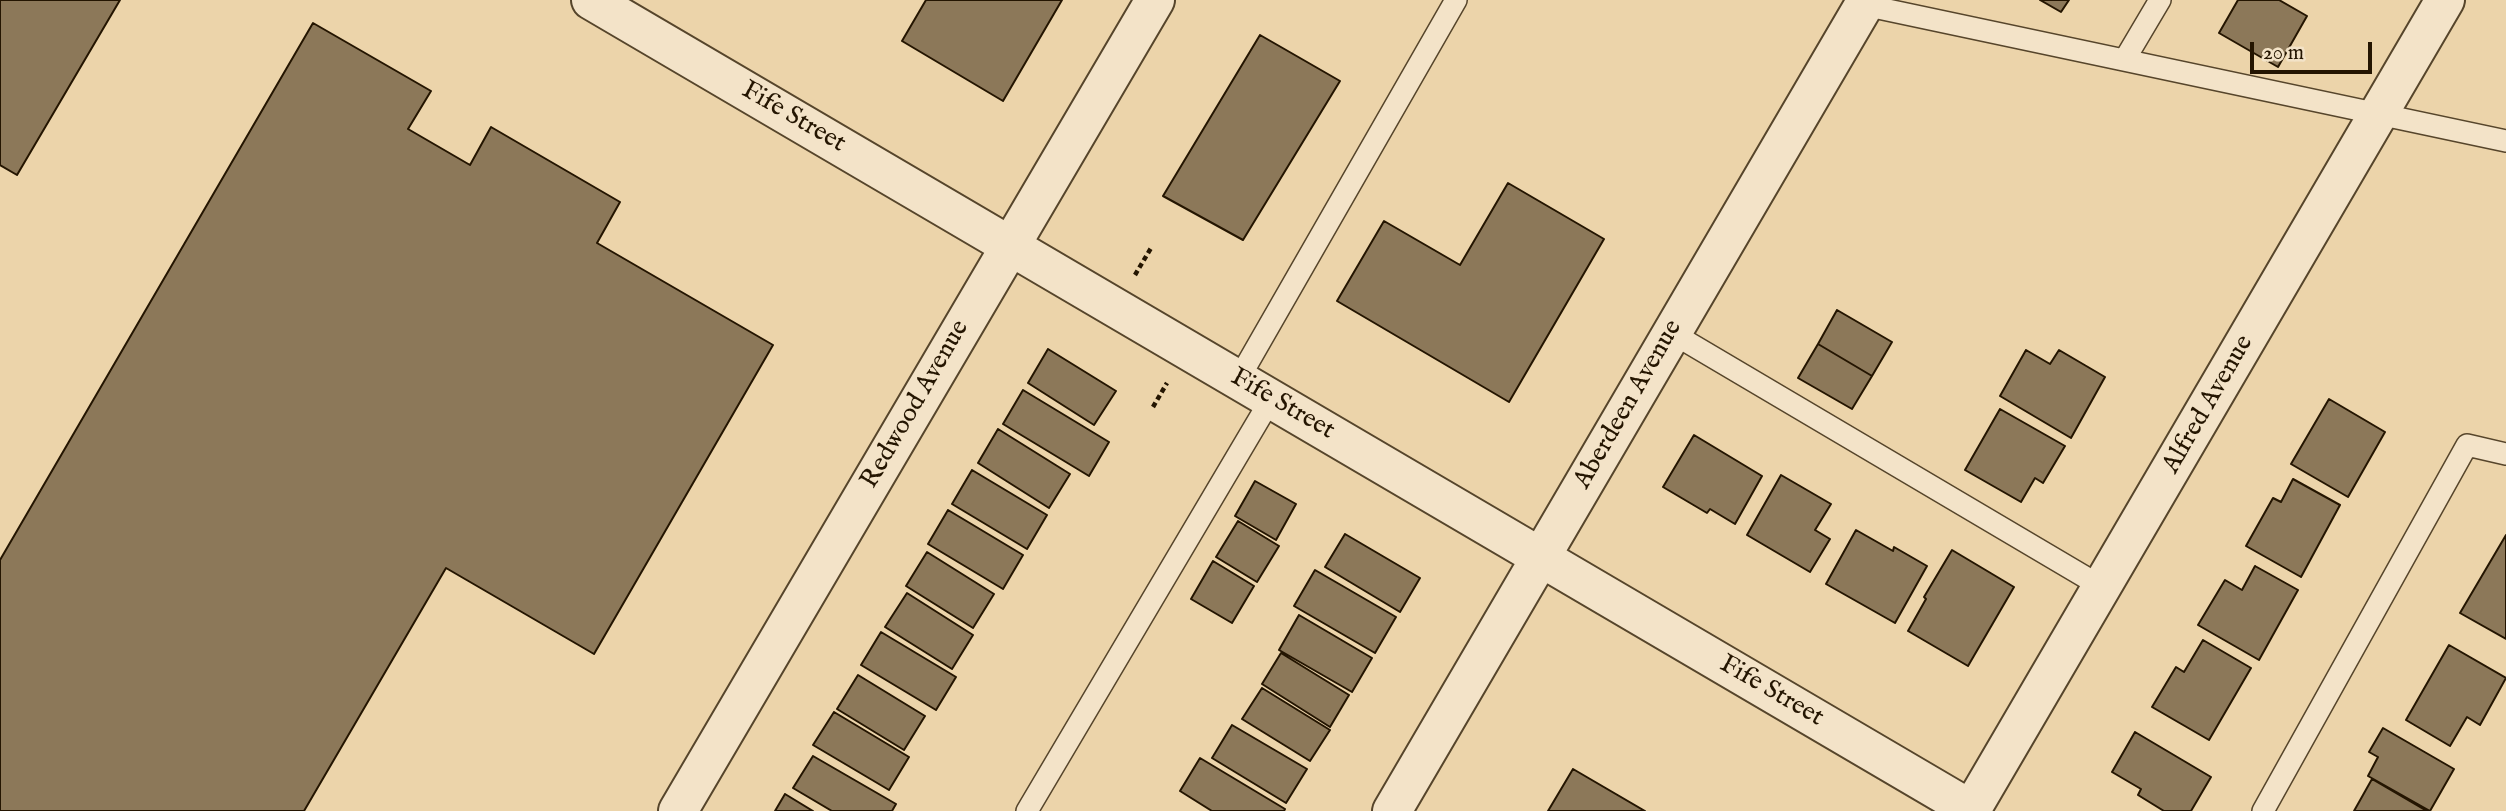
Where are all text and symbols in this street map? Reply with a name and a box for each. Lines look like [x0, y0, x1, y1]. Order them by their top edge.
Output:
scale bar [2254, 28, 2376, 72]
text: 20 m [2263, 40, 2304, 67]
street label: Fife Street [735, 76, 851, 160]
street label: Redwood Avenue [855, 315, 977, 495]
street label: Aberdeen Avenue [1568, 315, 1690, 495]
street label: Alfred Avenue [2157, 330, 2261, 480]
street label: Fife Street [1224, 363, 1340, 447]
street label: Fife Street [1713, 650, 1829, 734]

